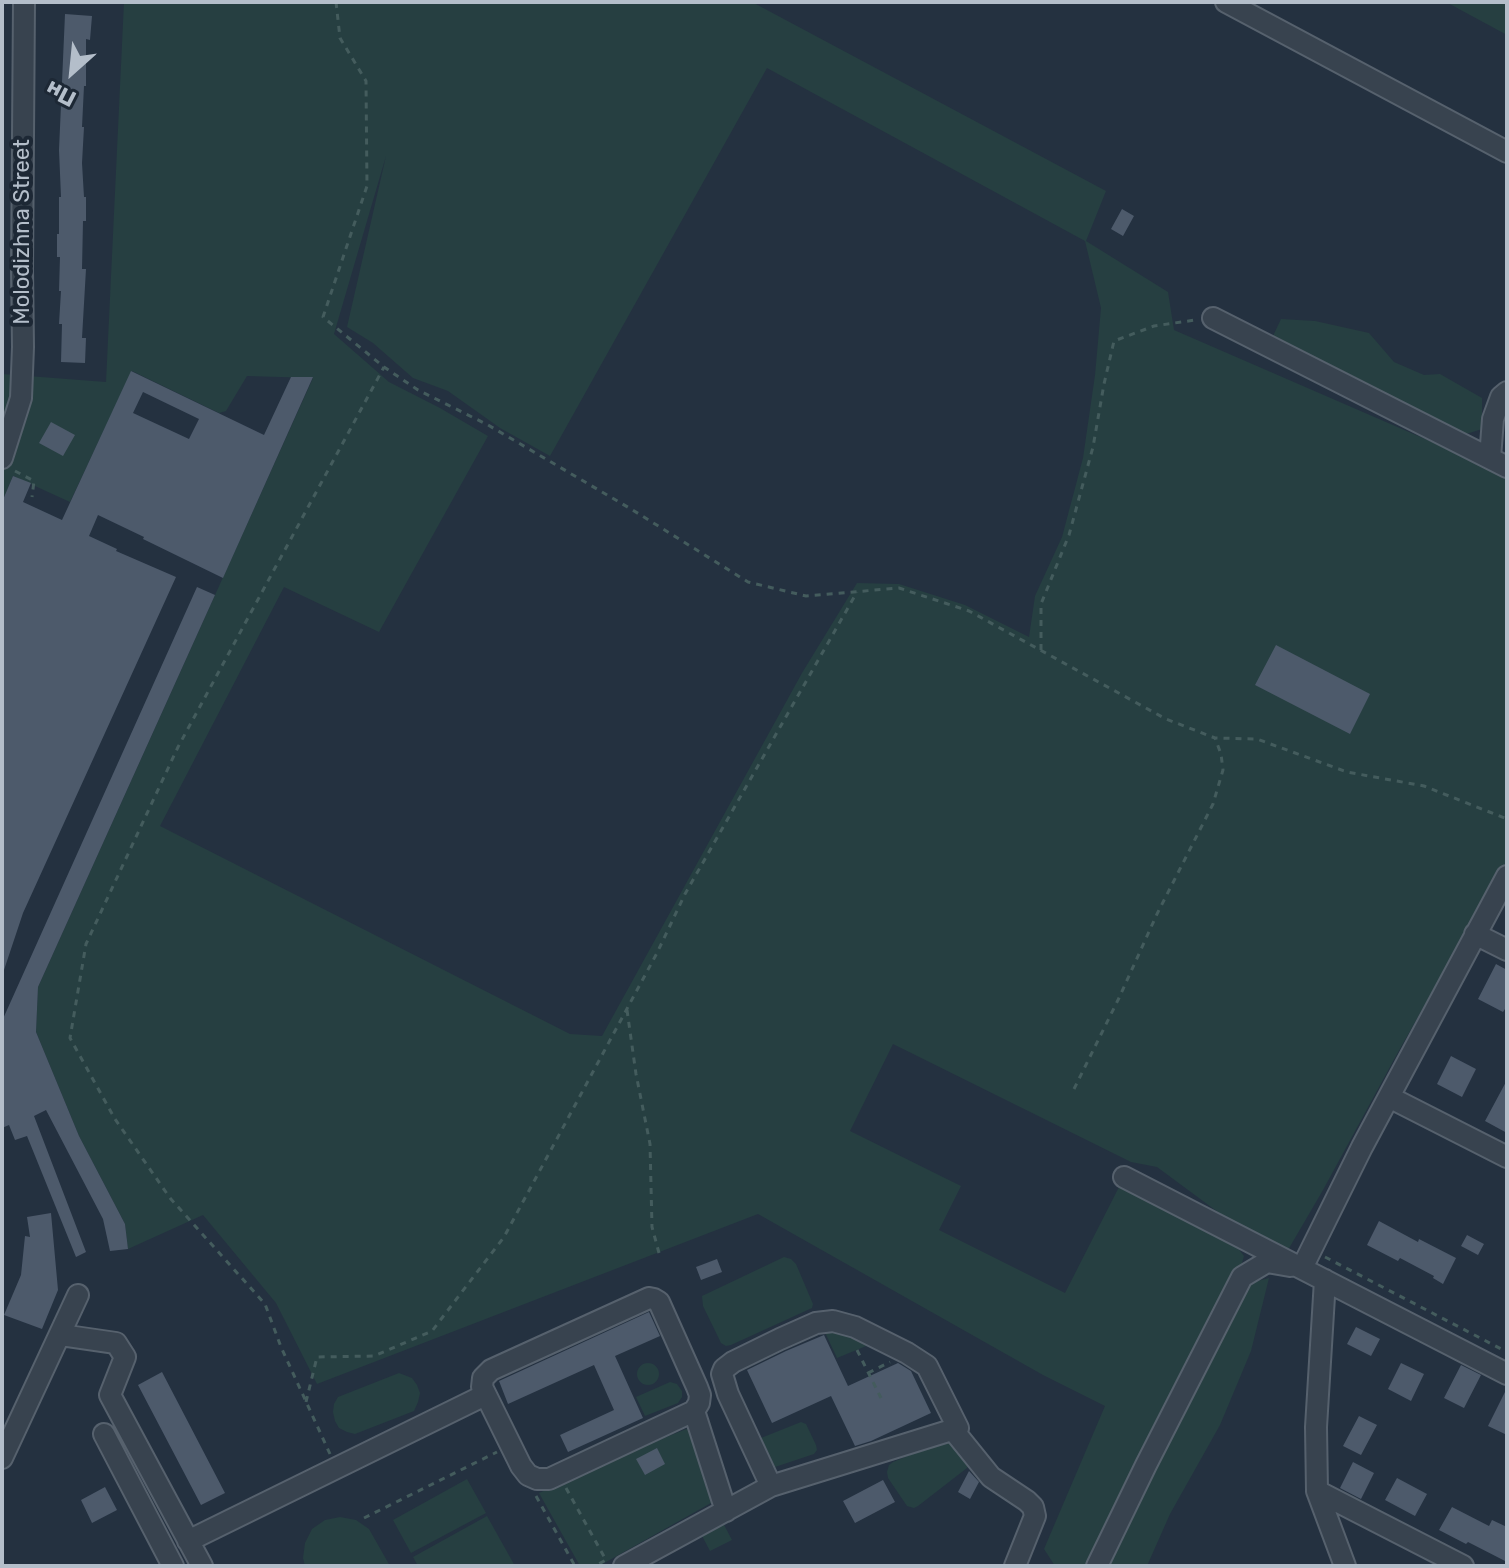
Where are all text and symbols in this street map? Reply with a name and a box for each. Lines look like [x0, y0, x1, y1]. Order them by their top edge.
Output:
north arrow [32, 32, 112, 112]
text: Пн [41, 75, 81, 113]
street label: Molodizhna Street [10, 139, 36, 325]

